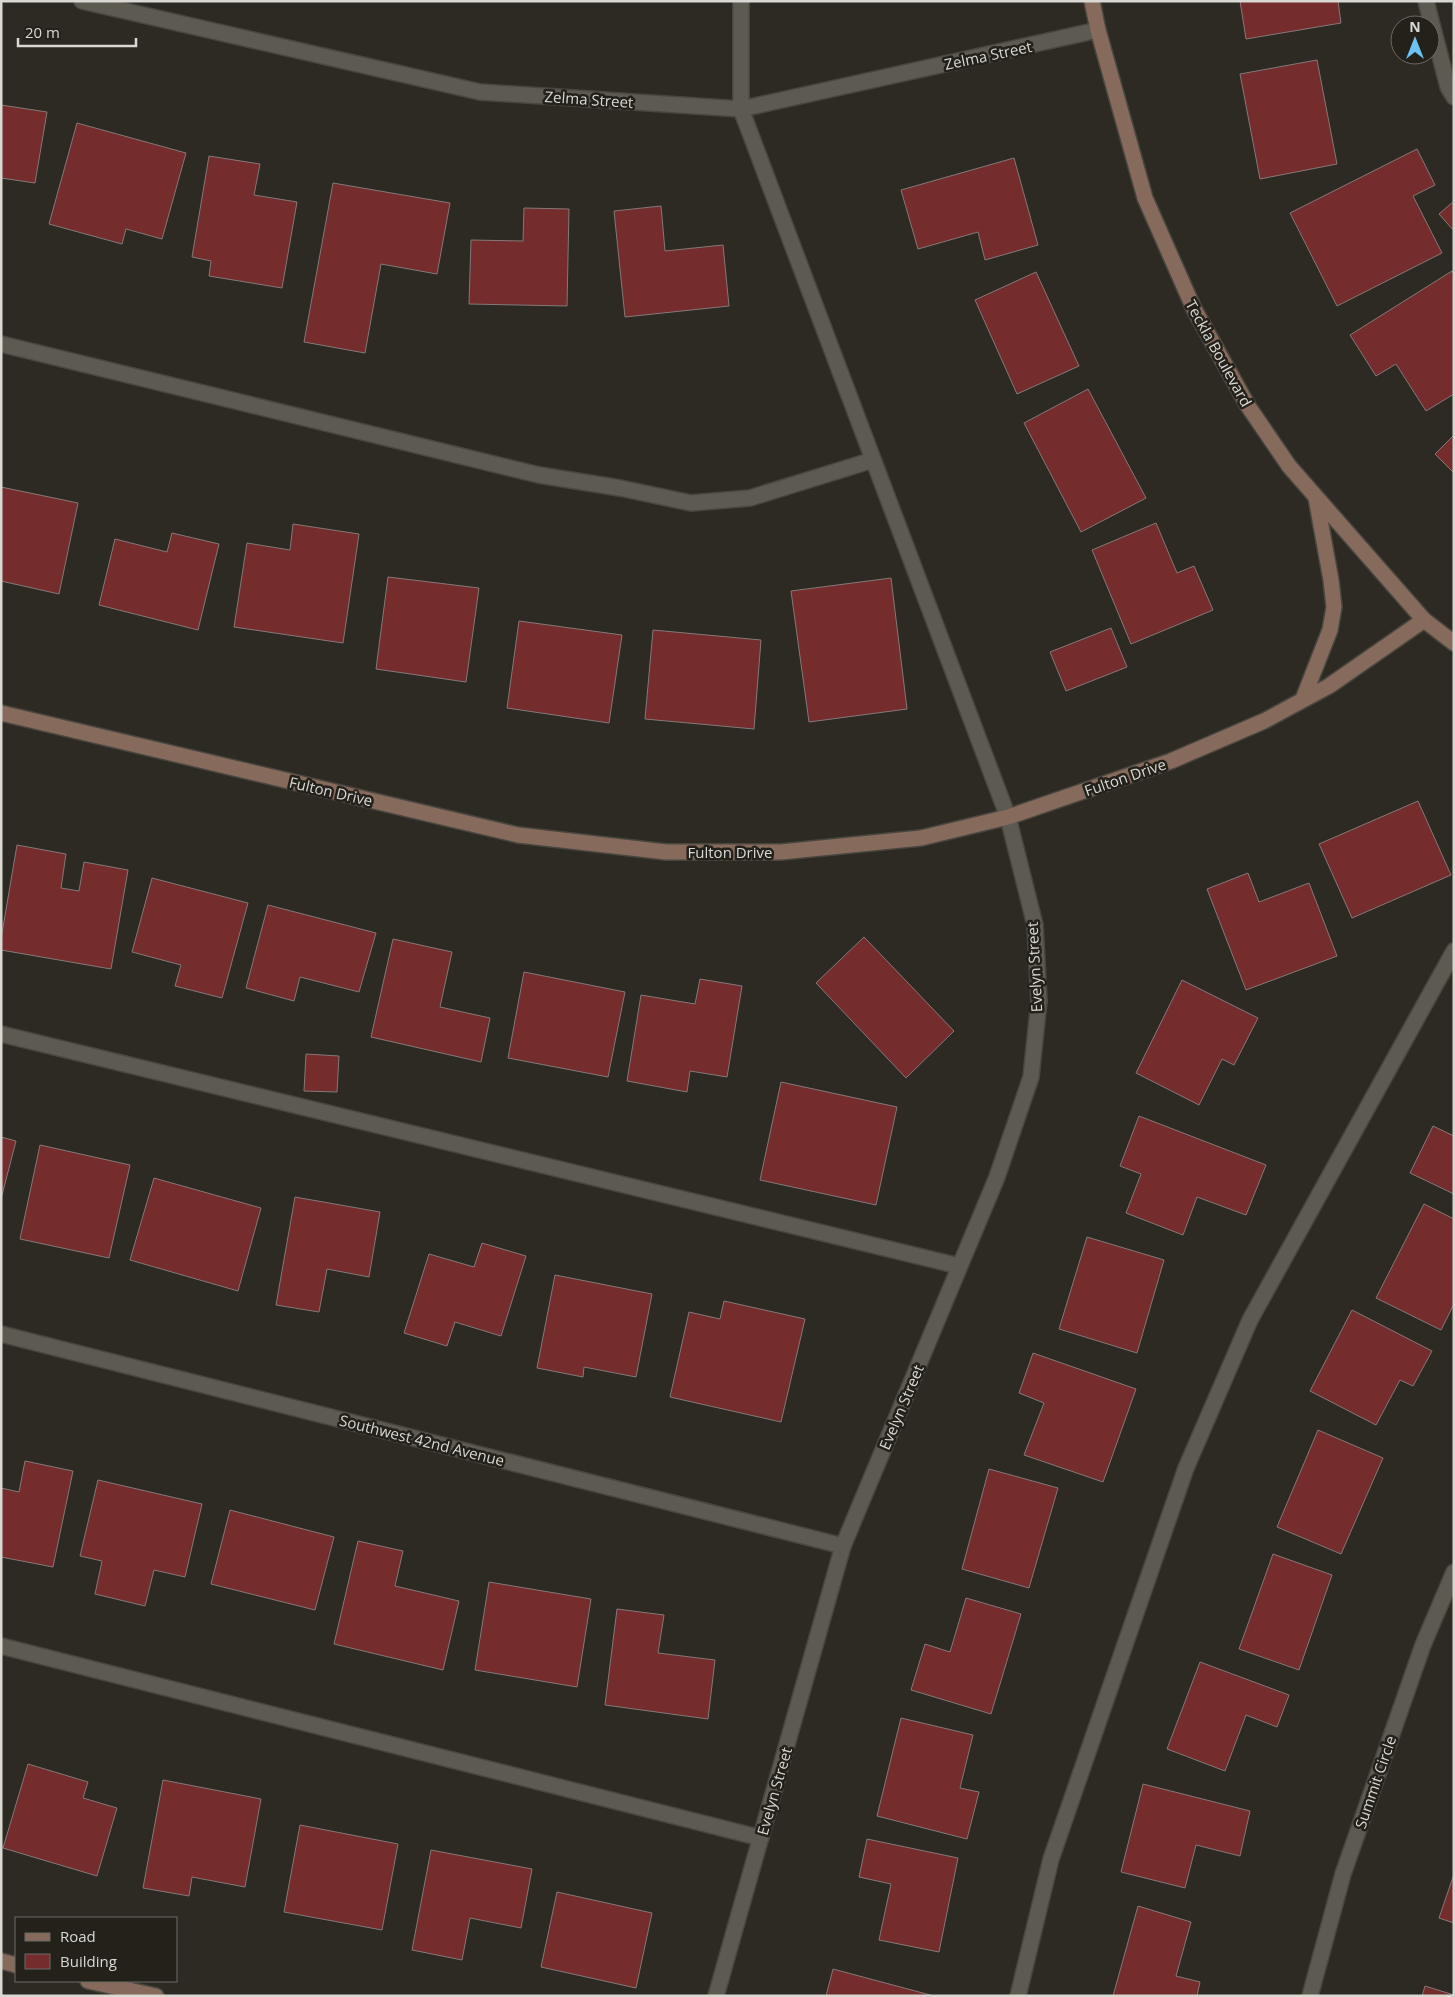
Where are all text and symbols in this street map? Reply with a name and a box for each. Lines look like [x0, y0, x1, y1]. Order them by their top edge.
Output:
scale bar [18, 15, 135, 47]
north arrow [1390, 15, 1440, 65]
text: N [1409, 17, 1421, 36]
text: 20 m [25, 22, 60, 42]
street label: Zelma Street [942, 36, 1034, 74]
street label: Zelma Street [544, 86, 634, 112]
street label: Teckla Boulevard [1181, 296, 1257, 410]
street label: Fulton Drive [1082, 754, 1168, 800]
street label: Fulton Drive [287, 772, 375, 810]
street label: Fulton Drive [688, 842, 772, 862]
street label: Evelyn Street [1022, 921, 1046, 1013]
street label: Evelyn Street [874, 1361, 928, 1453]
street label: Southwest 42nd Avenue [338, 1410, 506, 1470]
street label: Summit Circle [1350, 1733, 1400, 1831]
street label: Evelyn Street [752, 1745, 796, 1837]
legend [15, 1917, 178, 1982]
text: Road [60, 1926, 96, 1946]
text: Building [60, 1951, 117, 1971]

